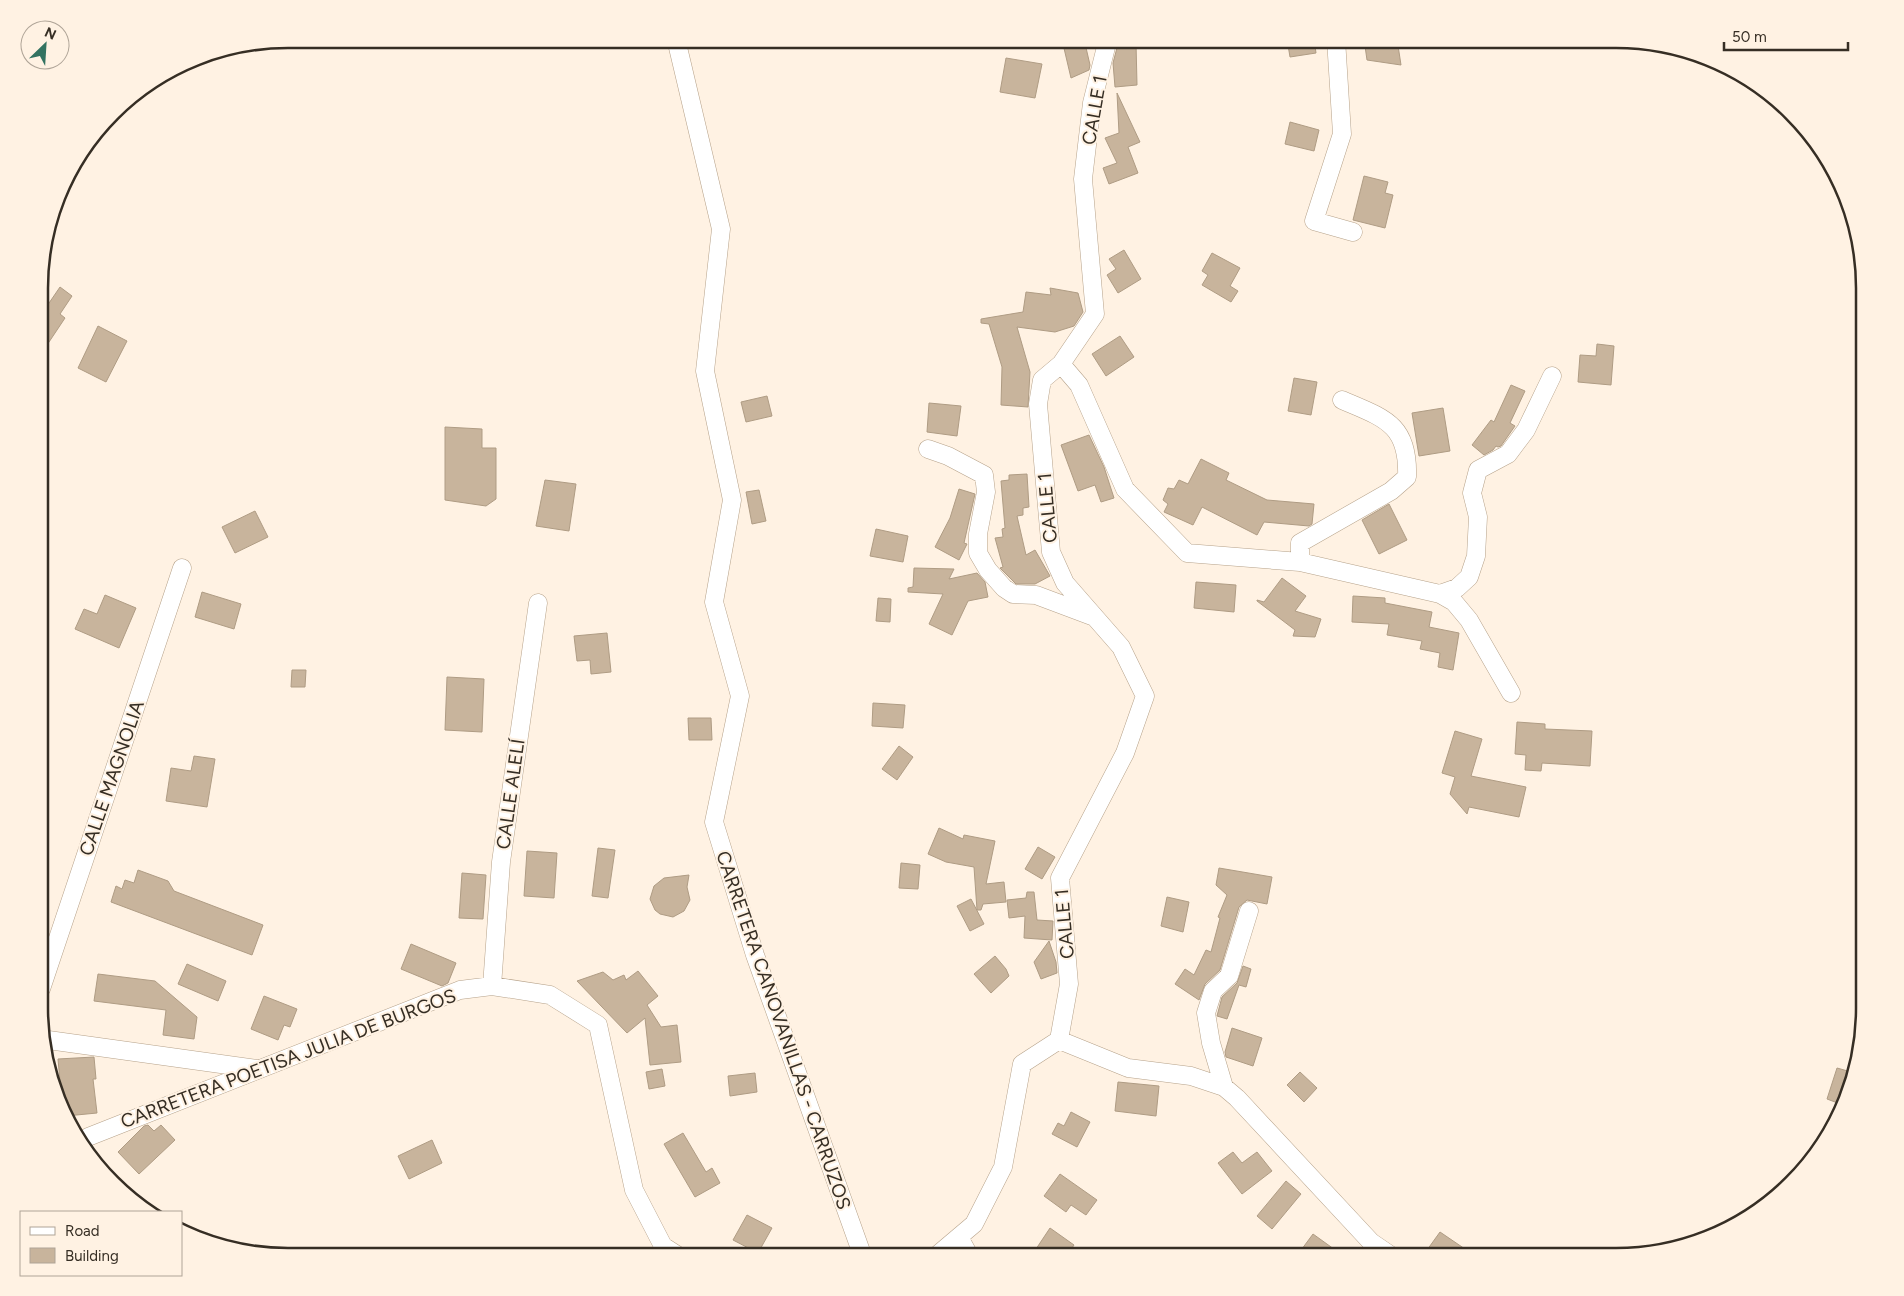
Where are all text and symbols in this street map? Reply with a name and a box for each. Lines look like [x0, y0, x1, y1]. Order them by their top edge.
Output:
north arrow [20, 20, 70, 70]
scale bar [1724, 20, 1848, 52]
text: N [42, 24, 59, 44]
text: 50 m [1732, 28, 1767, 46]
street label: CALLE 1 [1077, 74, 1112, 147]
street label: CALLE 1 [1033, 472, 1062, 544]
street label: CALLE MAGNOLIA [74, 697, 149, 859]
street label: CALLE ALELÍ [491, 737, 530, 851]
street label: CARRETERA CANOVANILLAS - CARRUZOS [711, 848, 856, 1212]
street label: CALLE 1 [1050, 888, 1079, 960]
street label: CARRETERA POETISA JULIA DE BURGOS [117, 984, 459, 1133]
legend [20, 1211, 182, 1276]
text: Road [65, 1222, 100, 1240]
text: Building [65, 1247, 119, 1265]

